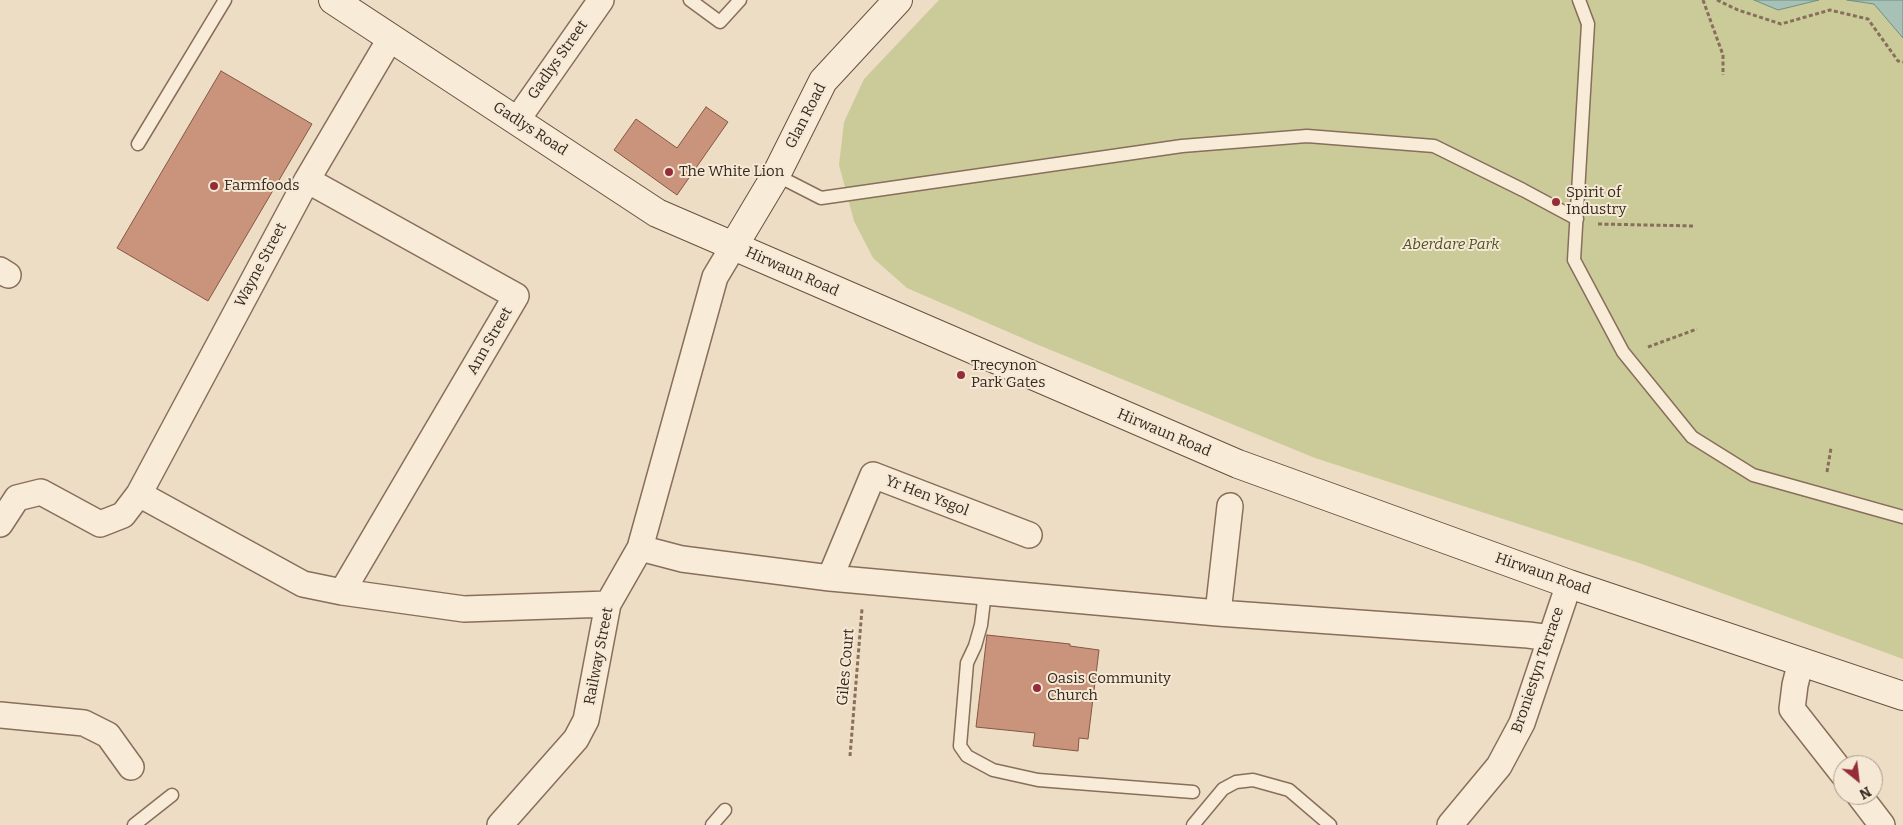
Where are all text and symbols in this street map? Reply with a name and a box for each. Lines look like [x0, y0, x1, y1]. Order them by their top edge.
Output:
street label: Gadlys Street [524, 17, 592, 103]
street label: Glan Road [782, 80, 830, 152]
street label: Gadlys Road [489, 98, 571, 160]
place label: The White Lion [679, 163, 784, 181]
marker: The White Lion [663, 166, 675, 178]
place label: Farmfoods [224, 177, 299, 195]
marker: Farmfoods [208, 180, 220, 192]
place label: Spirit of Industry [1566, 184, 1626, 219]
marker: Spirit of Industry [1550, 196, 1562, 208]
street label: Wayne Street [231, 220, 291, 310]
park label: Aberdare Park [1403, 236, 1499, 254]
street label: Hirwaun Road [743, 243, 841, 301]
street label: Ann Street [464, 304, 516, 378]
place label: Trecynon Park Gates [971, 357, 1045, 392]
marker: Trecynon Park Gates [955, 369, 967, 381]
street label: Hirwaun Road [1114, 405, 1214, 461]
street label: Yr Hen Ysgol [883, 472, 971, 520]
street label: Hirwaun Road [1493, 549, 1593, 599]
street label: Broniestyn Terrace [1508, 605, 1568, 735]
street label: Railway Street [581, 606, 617, 706]
street label: Giles Court [834, 628, 858, 706]
place label: Oasis Community Church [1047, 670, 1171, 705]
marker: Oasis Community Church [1031, 682, 1043, 694]
north arrow [1833, 755, 1883, 805]
text: N [1856, 783, 1874, 803]

